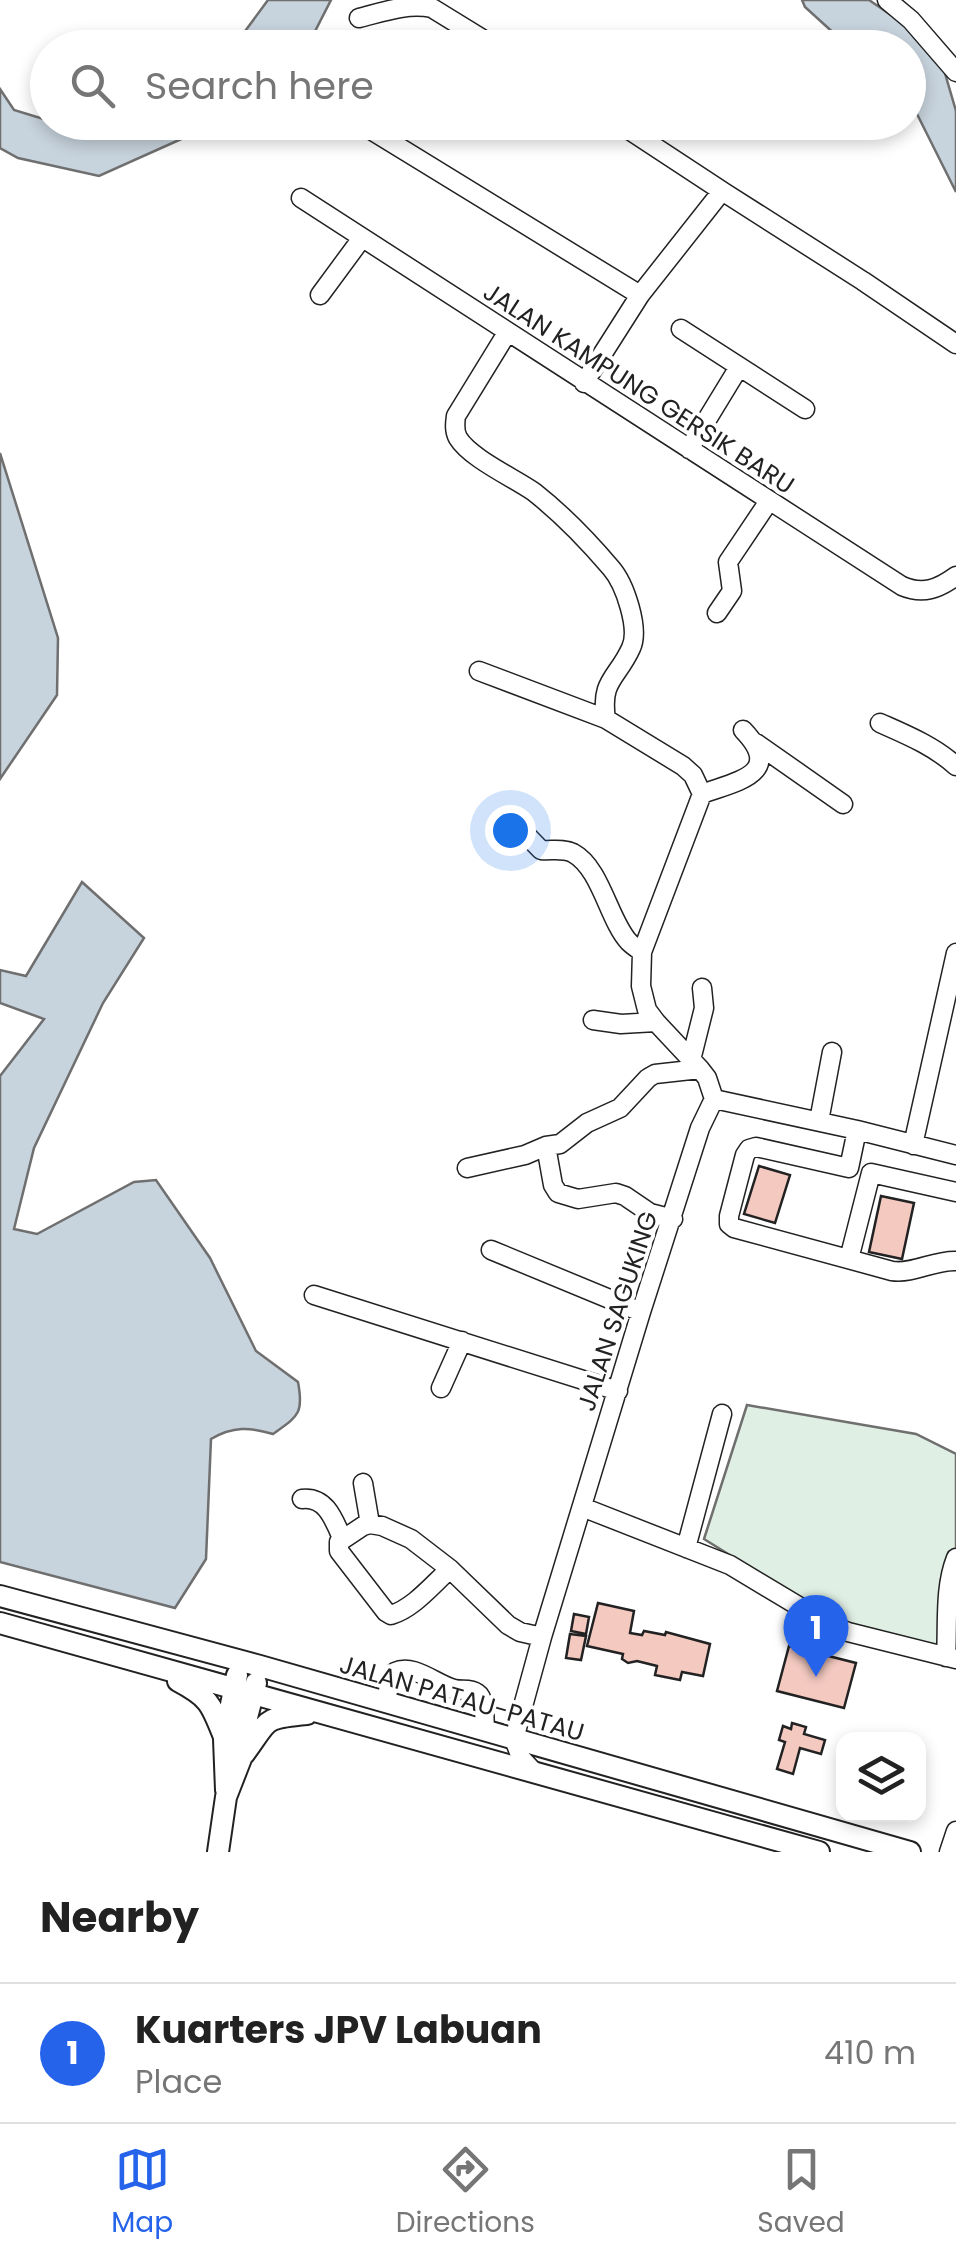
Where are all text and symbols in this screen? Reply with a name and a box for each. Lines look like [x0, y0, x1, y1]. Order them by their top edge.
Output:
search box [30, 30, 926, 140]
icon: search [65, 58, 120, 113]
text: Search here [145, 59, 374, 112]
street label: JALAN KAMPUNG GERSIK BARU [476, 274, 801, 502]
your location [485, 805, 536, 856]
street label: JALAN SAGUKING [569, 1207, 666, 1415]
pin: 1 [784, 1594, 848, 1677]
street label: JALAN PATAU-PATAU [335, 1647, 588, 1750]
map controls [836, 1732, 926, 1822]
button: layers [836, 1732, 926, 1822]
text: Nearby [40, 1888, 199, 1947]
text: Kuarters JPV Labuan [135, 2003, 542, 2056]
text: 1 [66, 2030, 79, 2075]
text: 410 m [824, 2030, 916, 2075]
text: Place [135, 2059, 222, 2104]
tab: Map [111, 2142, 173, 2244]
tab: Directions [396, 2142, 535, 2244]
tab: Saved [757, 2142, 845, 2244]

